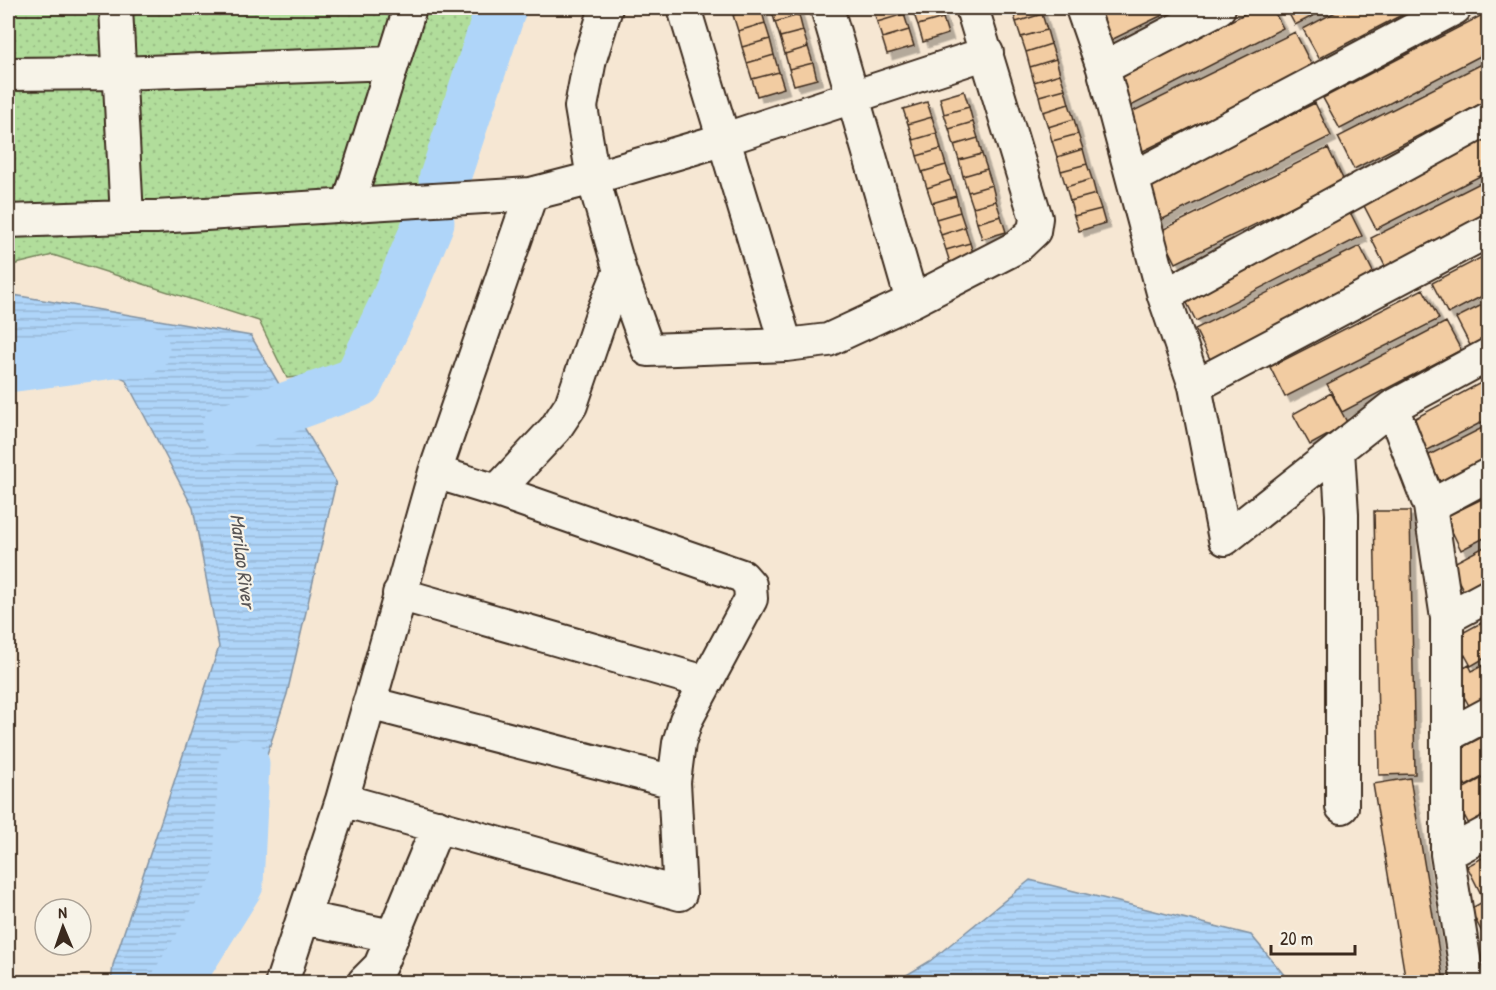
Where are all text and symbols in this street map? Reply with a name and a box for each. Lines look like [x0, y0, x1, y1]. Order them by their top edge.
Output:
water label: Marilao River [224, 512, 263, 612]
north arrow [33, 897, 93, 957]
text: N [58, 901, 68, 923]
scale bar [1271, 918, 1355, 956]
text: 20 m [1280, 926, 1313, 951]

